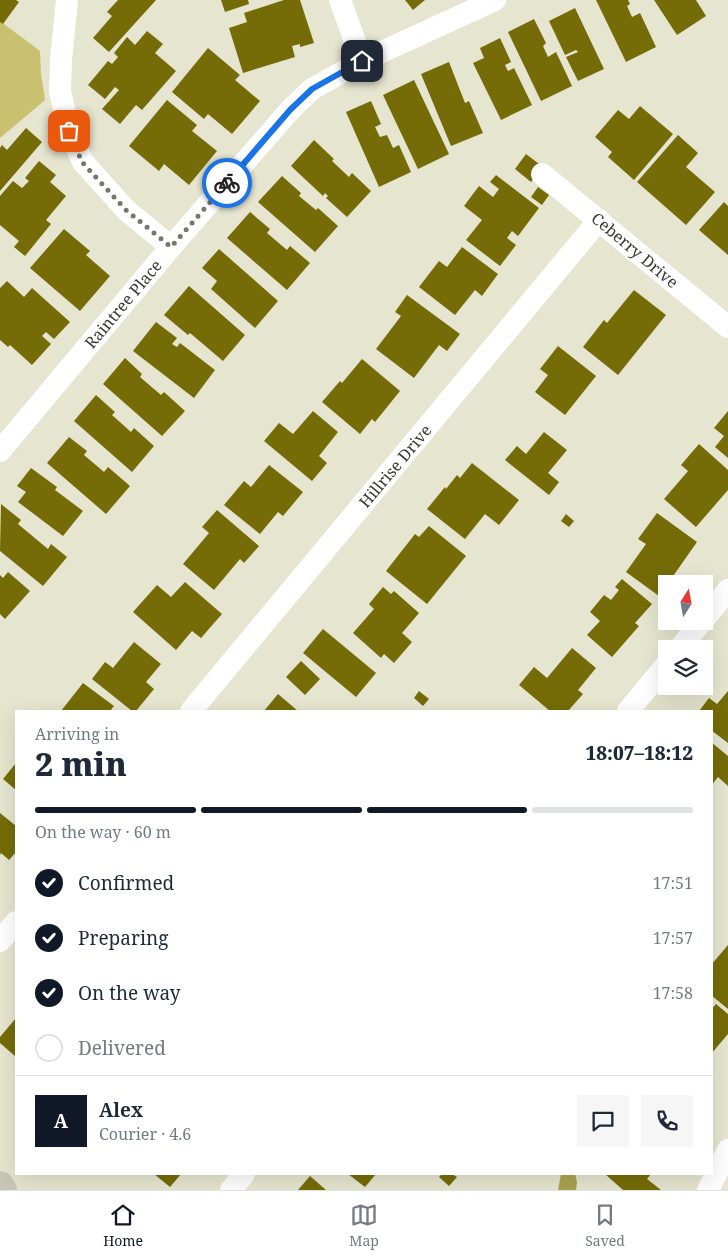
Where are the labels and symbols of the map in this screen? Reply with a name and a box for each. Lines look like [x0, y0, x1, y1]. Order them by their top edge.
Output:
pin [341, 40, 383, 82]
pin [48, 110, 90, 152]
courier [202, 158, 252, 208]
street label: Ceberry Drive [587, 207, 683, 293]
street label: Raintree Place [79, 255, 167, 353]
street label: Hillrise Drive [354, 420, 436, 512]
north arrow [658, 575, 712, 630]

